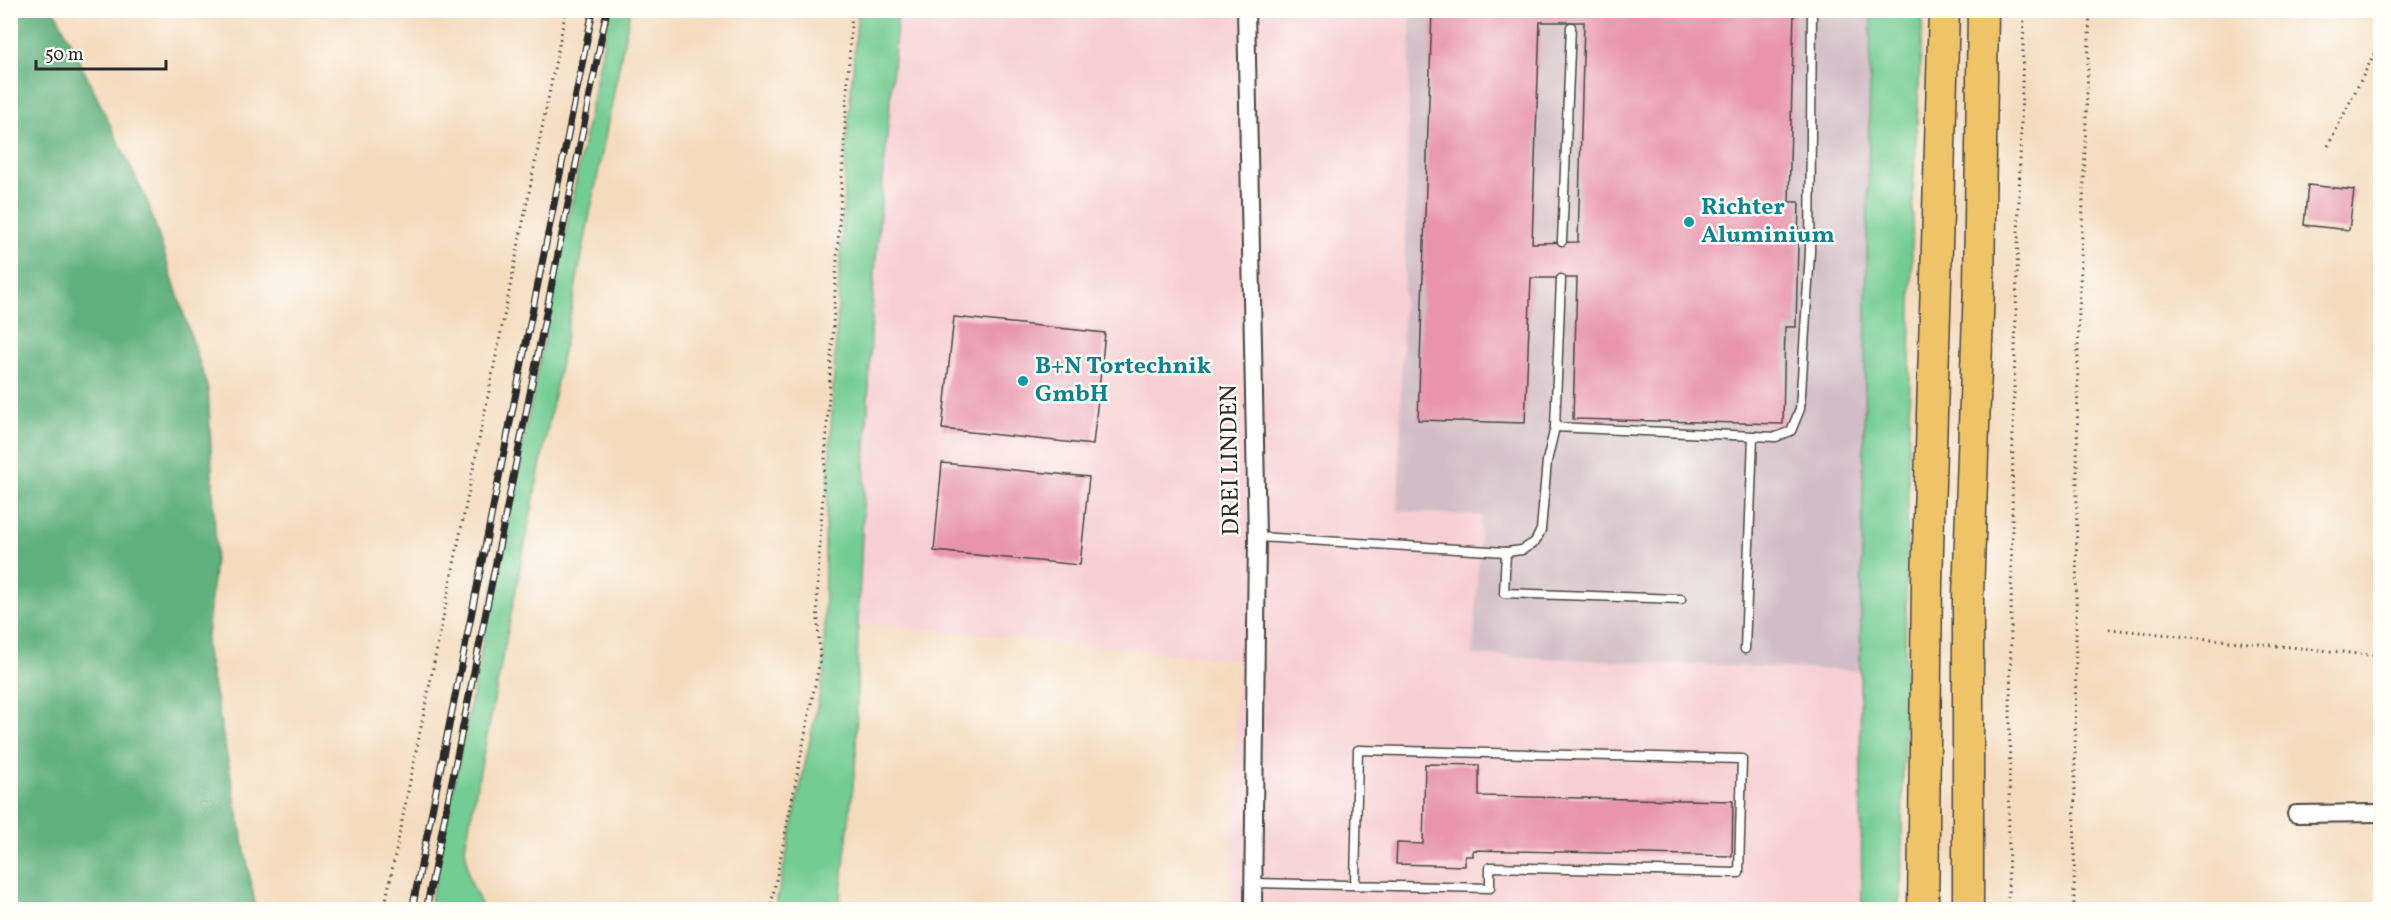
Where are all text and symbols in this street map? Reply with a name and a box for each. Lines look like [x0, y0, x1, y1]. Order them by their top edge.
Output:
scale bar [36, 33, 166, 71]
text: 50 m [45, 43, 84, 68]
place label: Richter Aluminium [1701, 191, 1835, 253]
marker: Richter Aluminium [1682, 215, 1696, 229]
place label: B+N Tortechnik GmbH [1035, 350, 1212, 412]
marker: B+N Tortechnik GmbH [1016, 374, 1030, 388]
street label: DREI LINDEN [1213, 384, 1249, 536]

